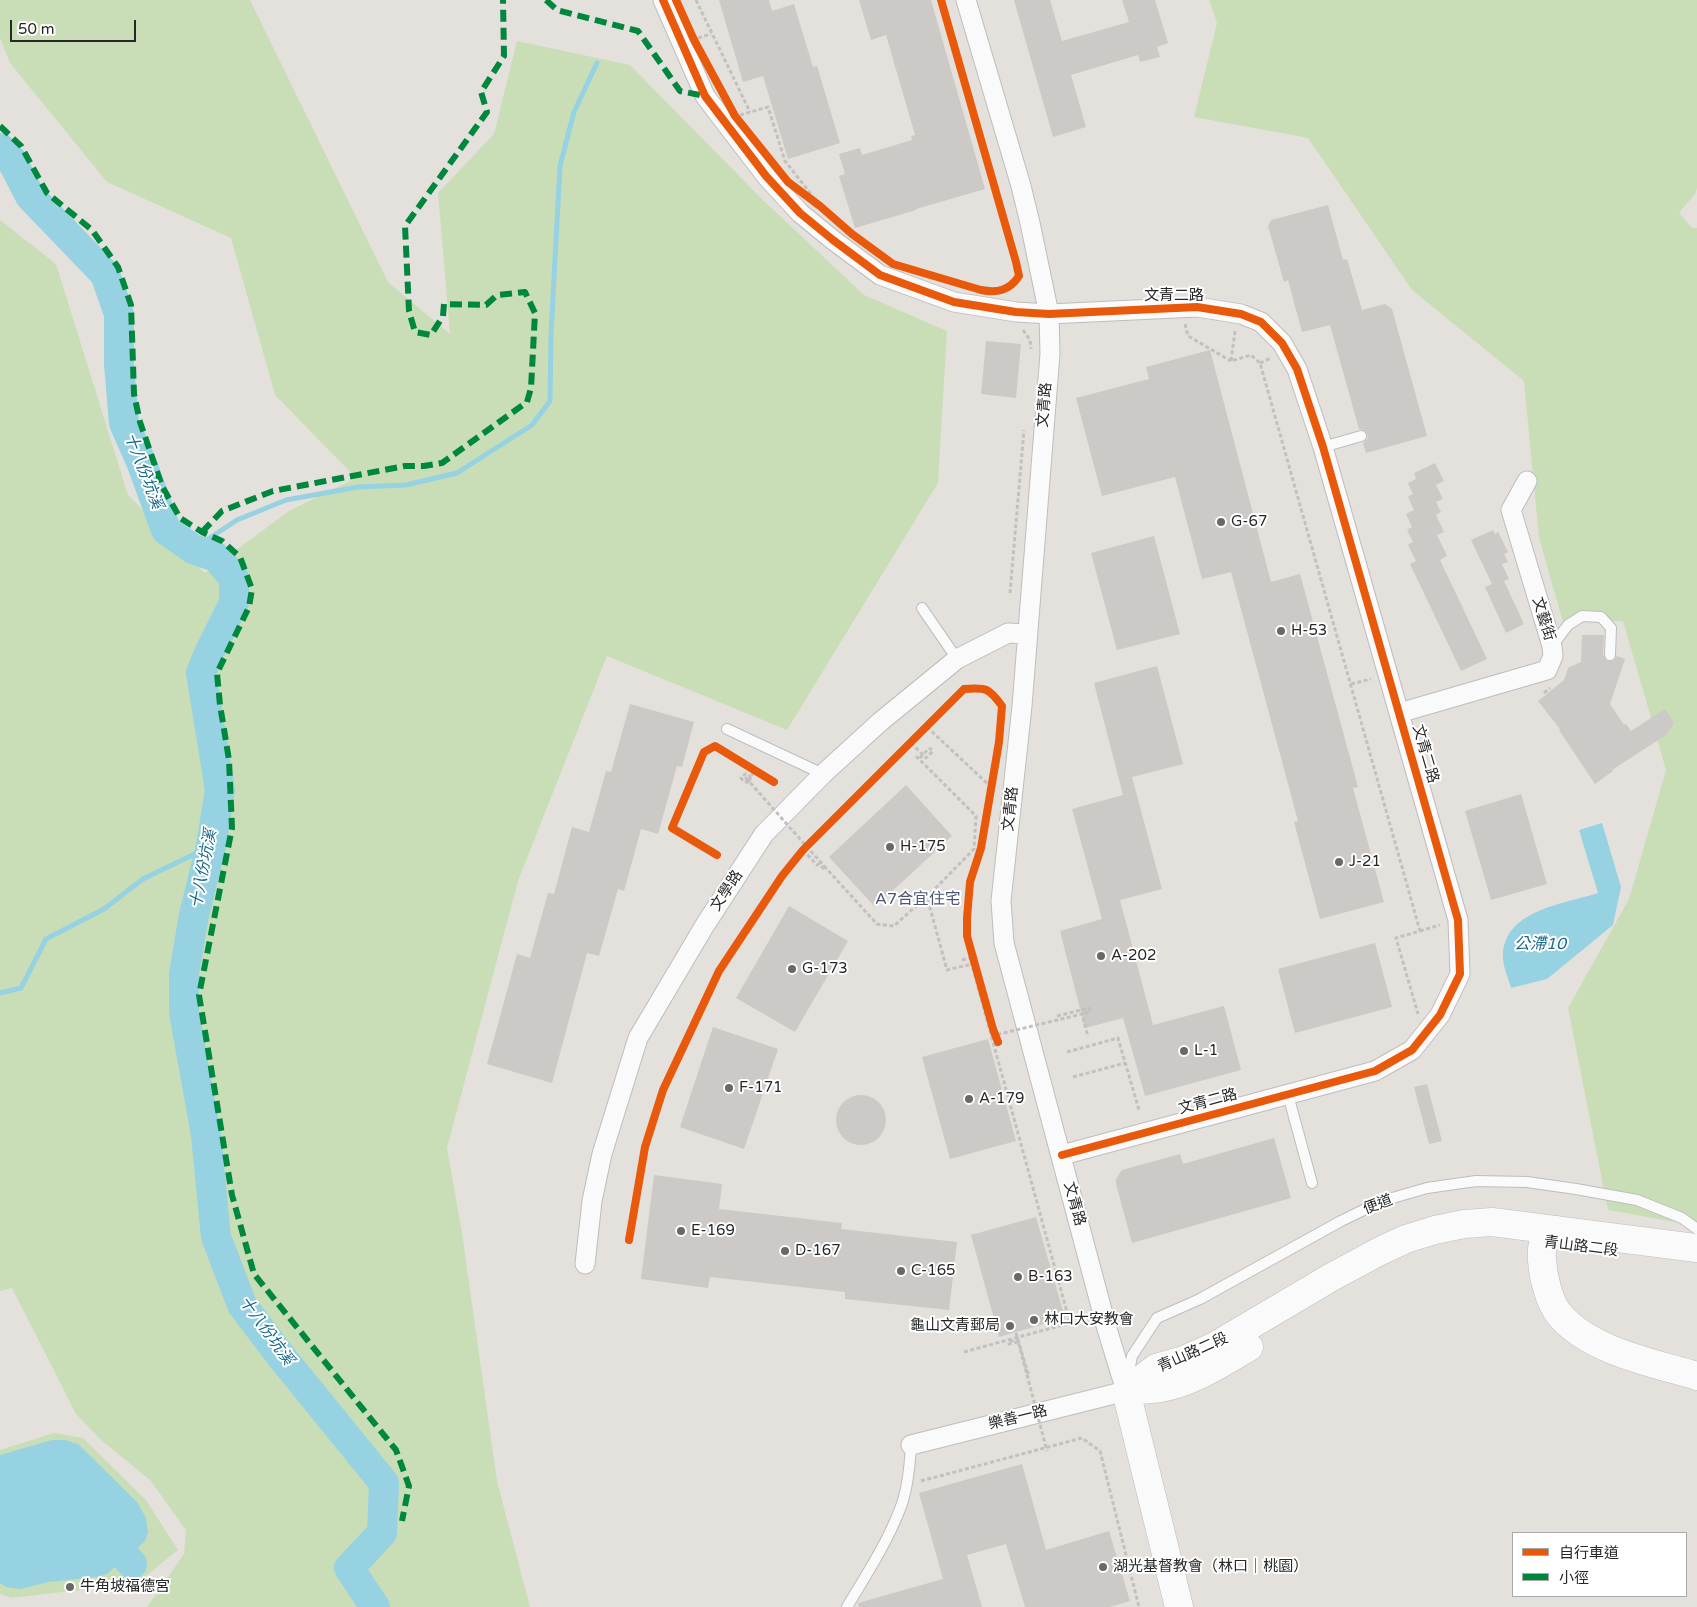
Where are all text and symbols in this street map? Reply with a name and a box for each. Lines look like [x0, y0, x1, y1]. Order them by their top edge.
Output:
scale bar [12, 10, 139, 42]
text: 50 m [18, 20, 55, 38]
street label: 文青二路 [1144, 287, 1204, 305]
street label: 文青路 [1034, 382, 1056, 428]
water label: 十八份坑溪 [120, 430, 166, 512]
place label: G-67 [1231, 513, 1267, 531]
marker: G-67 [1215, 516, 1227, 528]
street label: 文藝街 [1528, 595, 1558, 643]
place label: H-53 [1291, 622, 1327, 640]
marker: H-53 [1275, 625, 1287, 637]
street label: 文青二路 [1408, 723, 1442, 785]
street label: 文青路 [1000, 786, 1022, 832]
water label: 十八份坑溪 [187, 828, 221, 910]
place label: H-175 [900, 838, 946, 856]
marker: H-175 [884, 841, 896, 853]
place label: J-21 [1349, 853, 1381, 871]
marker: J-21 [1333, 856, 1345, 868]
street label: 文學路 [707, 867, 747, 915]
district label: A7合宜住宅 [875, 890, 961, 910]
water label: 公滯10 [1514, 935, 1566, 955]
place label: A-202 [1111, 947, 1156, 965]
marker: A-202 [1095, 950, 1107, 962]
place label: G-173 [802, 960, 848, 978]
marker: G-173 [786, 963, 798, 975]
place label: L-1 [1194, 1042, 1218, 1060]
marker: L-1 [1178, 1045, 1190, 1057]
place label: F-171 [739, 1079, 782, 1097]
marker: F-171 [723, 1082, 735, 1094]
street label: 文青二路 [1177, 1086, 1239, 1118]
place label: A-179 [979, 1090, 1024, 1108]
marker: A-179 [963, 1093, 975, 1105]
street label: 文青路 [1059, 1180, 1089, 1228]
street label: 便道 [1361, 1191, 1395, 1219]
place label: E-169 [691, 1222, 735, 1240]
marker: E-169 [675, 1225, 687, 1237]
street label: 青山路二段 [1543, 1233, 1619, 1261]
place label: D-167 [795, 1242, 841, 1260]
marker: D-167 [779, 1245, 791, 1257]
place label: C-165 [911, 1262, 955, 1280]
marker: C-165 [895, 1265, 907, 1277]
place label: B-163 [1028, 1268, 1073, 1286]
marker: B-163 [1012, 1271, 1024, 1283]
water label: 十八份坑溪 [235, 1293, 297, 1369]
place label: 林口大安教會 [1044, 1311, 1134, 1329]
marker: 林口大安教會 [1028, 1314, 1040, 1326]
place label: 龜山文青郵局 [910, 1317, 1000, 1335]
marker: 龜山文青郵局 [1004, 1320, 1016, 1332]
street label: 青山路二段 [1155, 1330, 1231, 1376]
street label: 樂善一路 [987, 1402, 1049, 1434]
legend [1512, 1532, 1687, 1597]
text: 自行車道 [1559, 1544, 1619, 1562]
place label: 湖光基督教會（林口｜桃園） [1113, 1558, 1308, 1576]
marker: 湖光基督教會（林口｜桃園） [1097, 1561, 1109, 1573]
text: 小徑 [1559, 1569, 1589, 1587]
place label: 牛角坡福德宮 [80, 1578, 170, 1596]
marker: 牛角坡福德宮 [64, 1581, 76, 1593]

